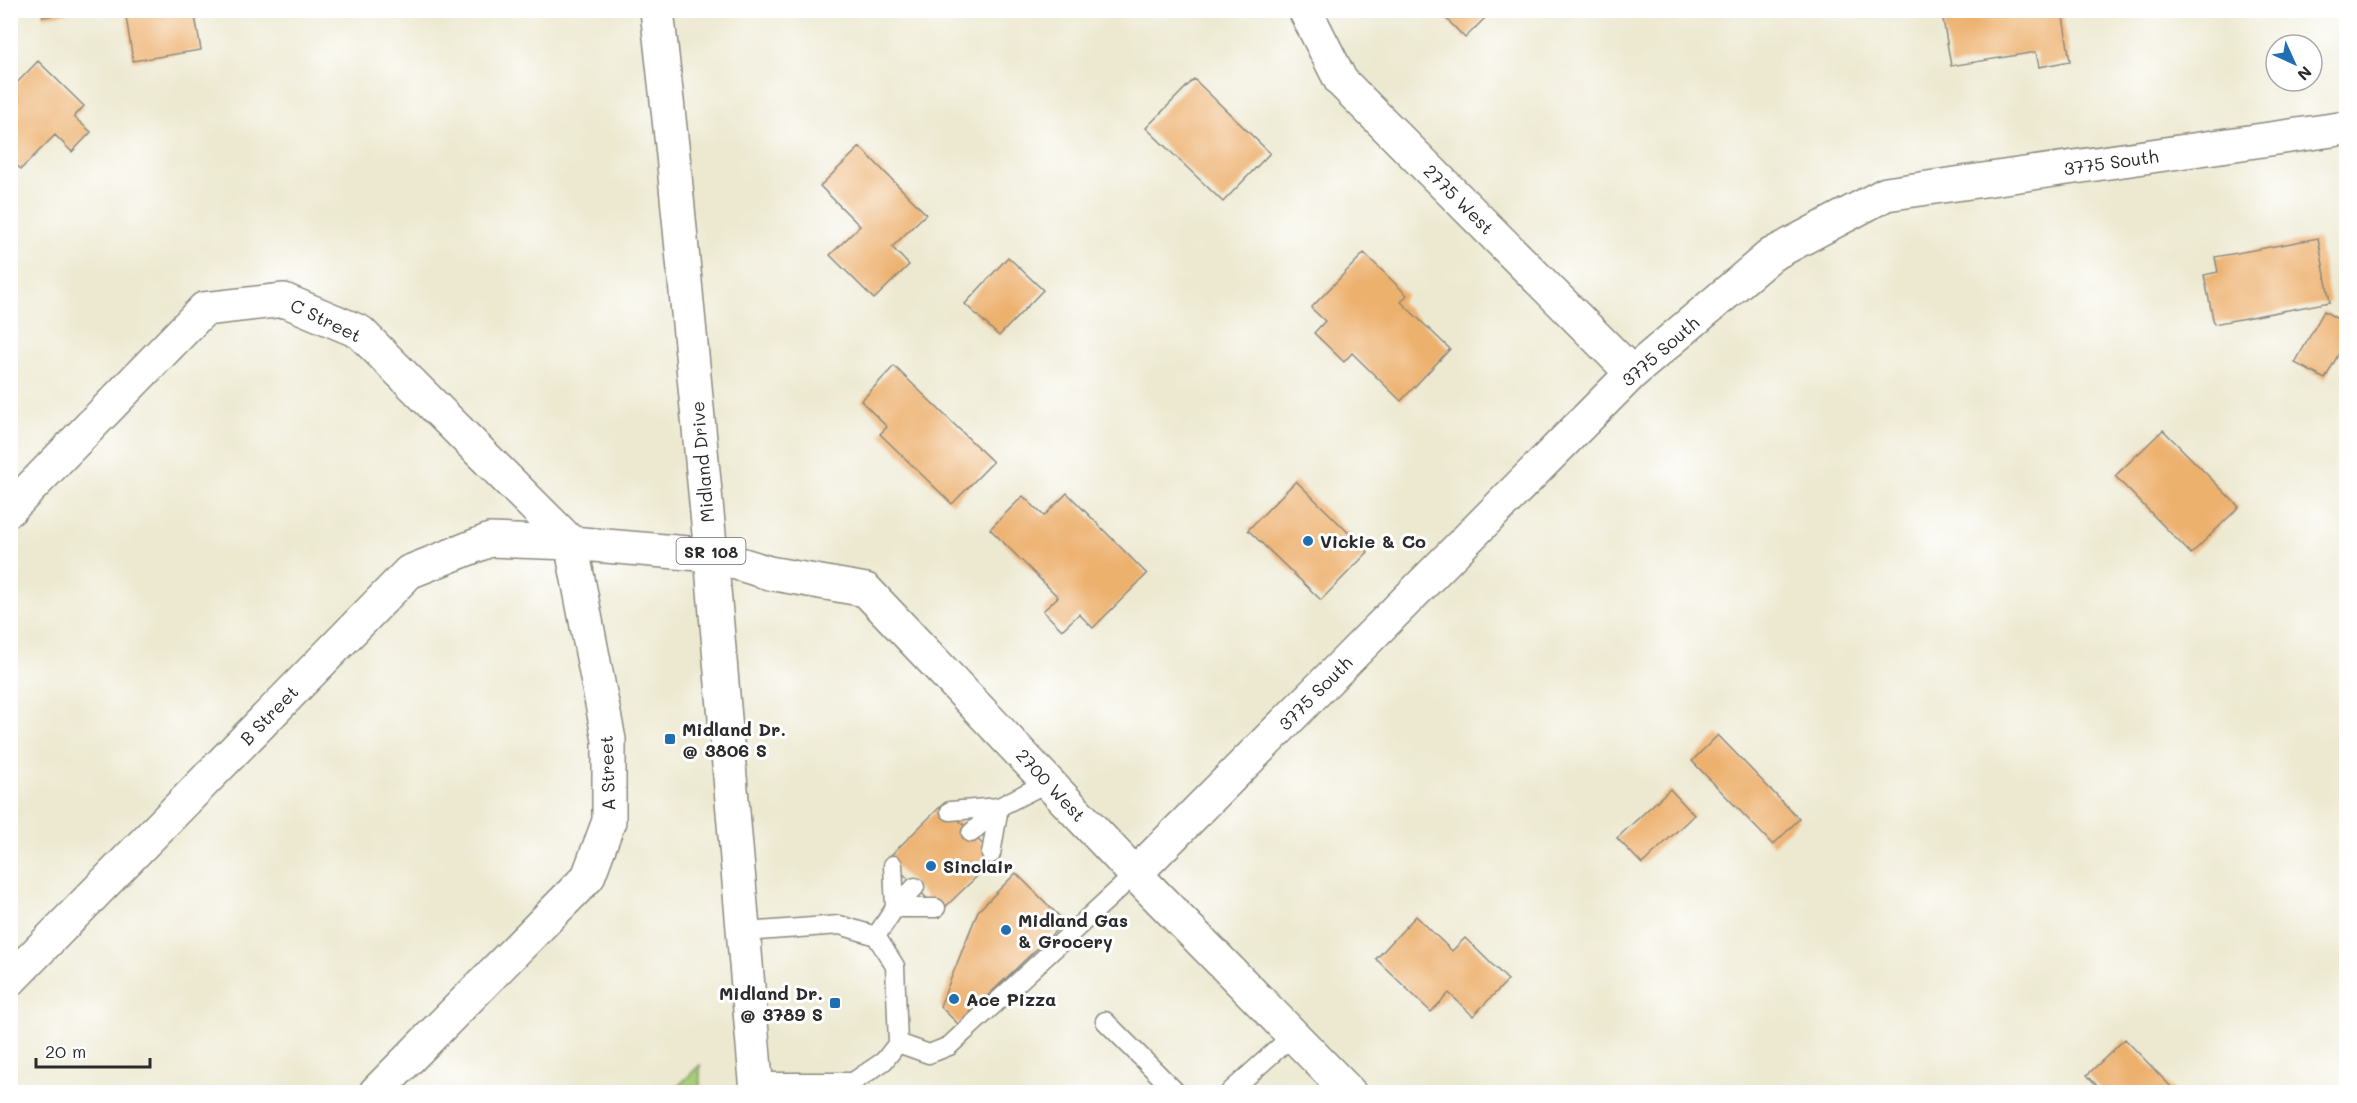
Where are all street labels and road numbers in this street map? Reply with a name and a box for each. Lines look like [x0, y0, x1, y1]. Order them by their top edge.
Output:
street label: 3775 South [2062, 143, 2160, 181]
street label: 2775 West [1419, 159, 1499, 239]
street label: C Street [287, 293, 365, 347]
street label: 3775 South [1616, 311, 1704, 391]
street label: Midland Drive [685, 400, 719, 524]
road number: SR 108 [676, 538, 746, 564]
street label: 3775 South [1273, 651, 1357, 735]
street label: B Street [235, 680, 303, 750]
street label: A Street [594, 735, 620, 811]
street label: 2700 West [1011, 743, 1091, 827]

